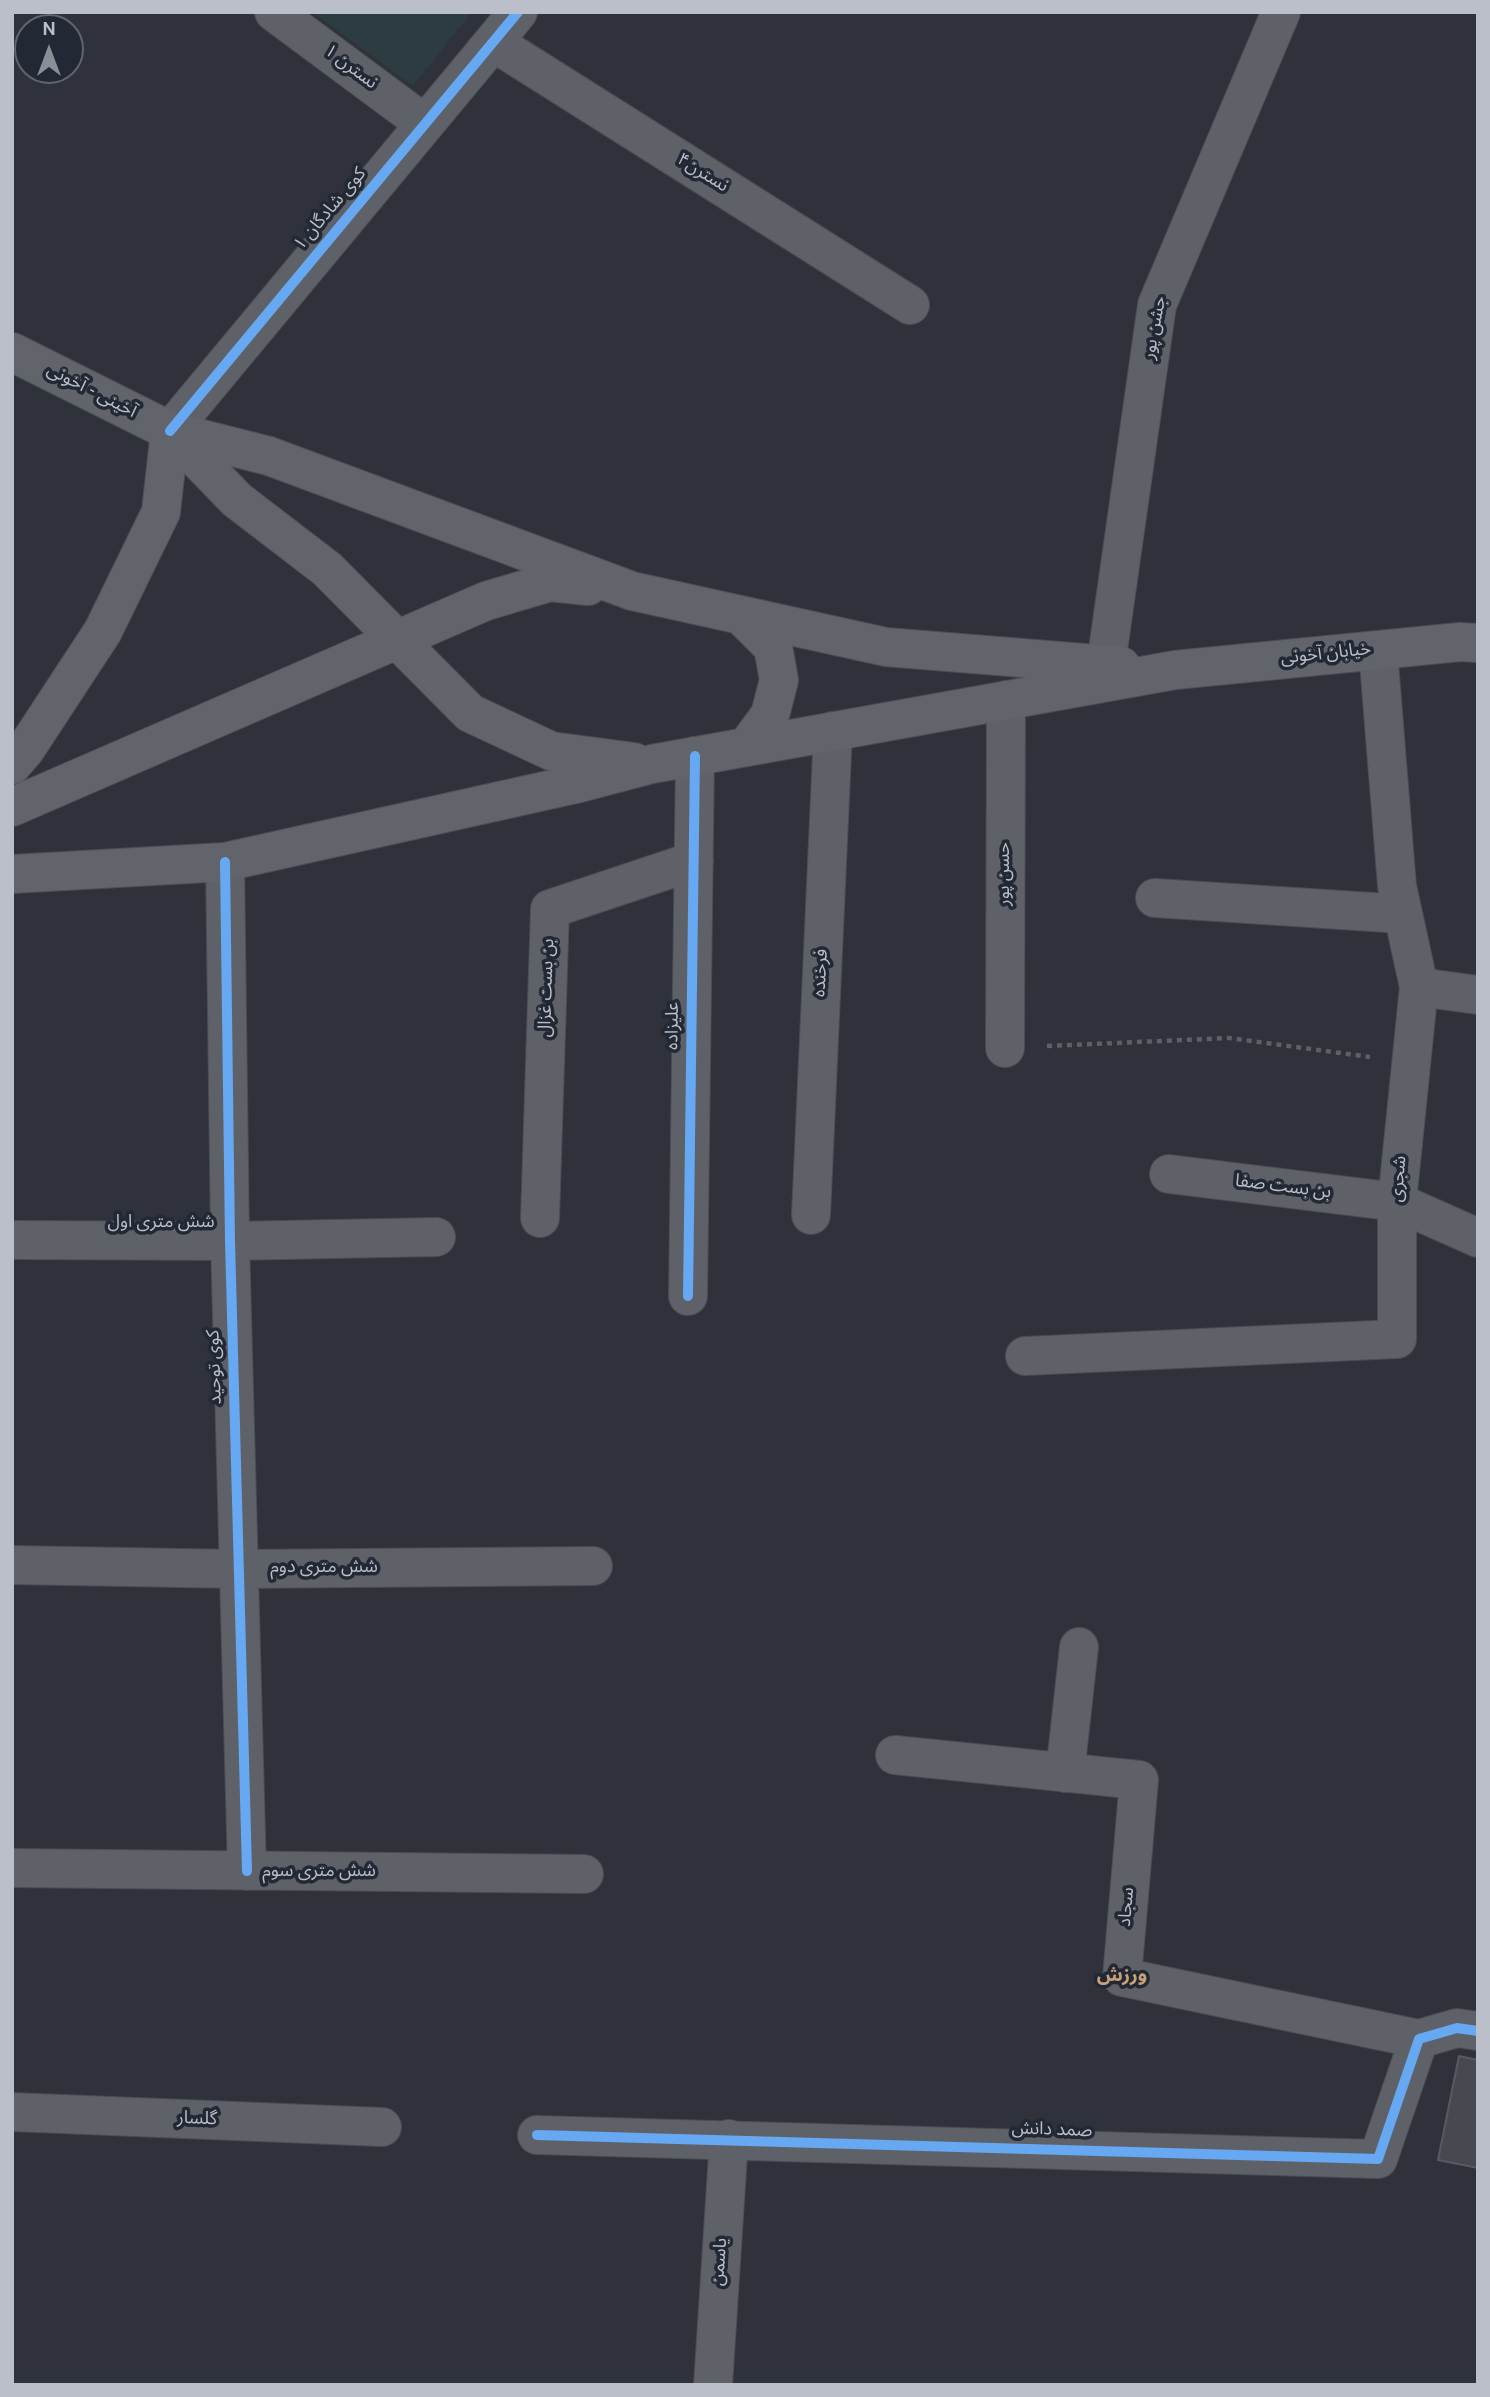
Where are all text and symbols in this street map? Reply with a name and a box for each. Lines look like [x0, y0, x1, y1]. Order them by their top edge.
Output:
north arrow [14, 14, 84, 84]
text: N [42, 18, 56, 42]
street label: نسترن ۱ [319, 41, 381, 95]
street label: نسترن۴ [672, 150, 732, 198]
street label: کوی شادگان ۱ [290, 164, 372, 256]
street label: جشن پور [1139, 295, 1173, 361]
street label: آخینی - آخونی [42, 360, 140, 424]
street label: خیابان آخونی [1280, 640, 1372, 670]
street label: حسن پور [994, 842, 1016, 906]
street label: بن بست غزال [535, 938, 561, 1038]
street label: فرخنده [810, 948, 834, 998]
street label: علیزاده [663, 1002, 685, 1050]
street label: شجری [1387, 1155, 1413, 1203]
street label: بن بست صفا [1234, 1171, 1332, 1205]
street label: شش متری اول [107, 1212, 215, 1234]
street label: کوی توحید [204, 1329, 228, 1405]
street label: شش متری دوم [270, 1557, 378, 1579]
street label: شش متری سوم [262, 1861, 376, 1883]
street label: سجاد [1116, 1886, 1140, 1928]
district label: ورزش [1097, 1966, 1147, 1988]
street label: گلسار [177, 2109, 217, 2131]
street label: صمد دانش [1011, 2119, 1093, 2143]
street label: یاسمن [709, 2237, 733, 2287]

